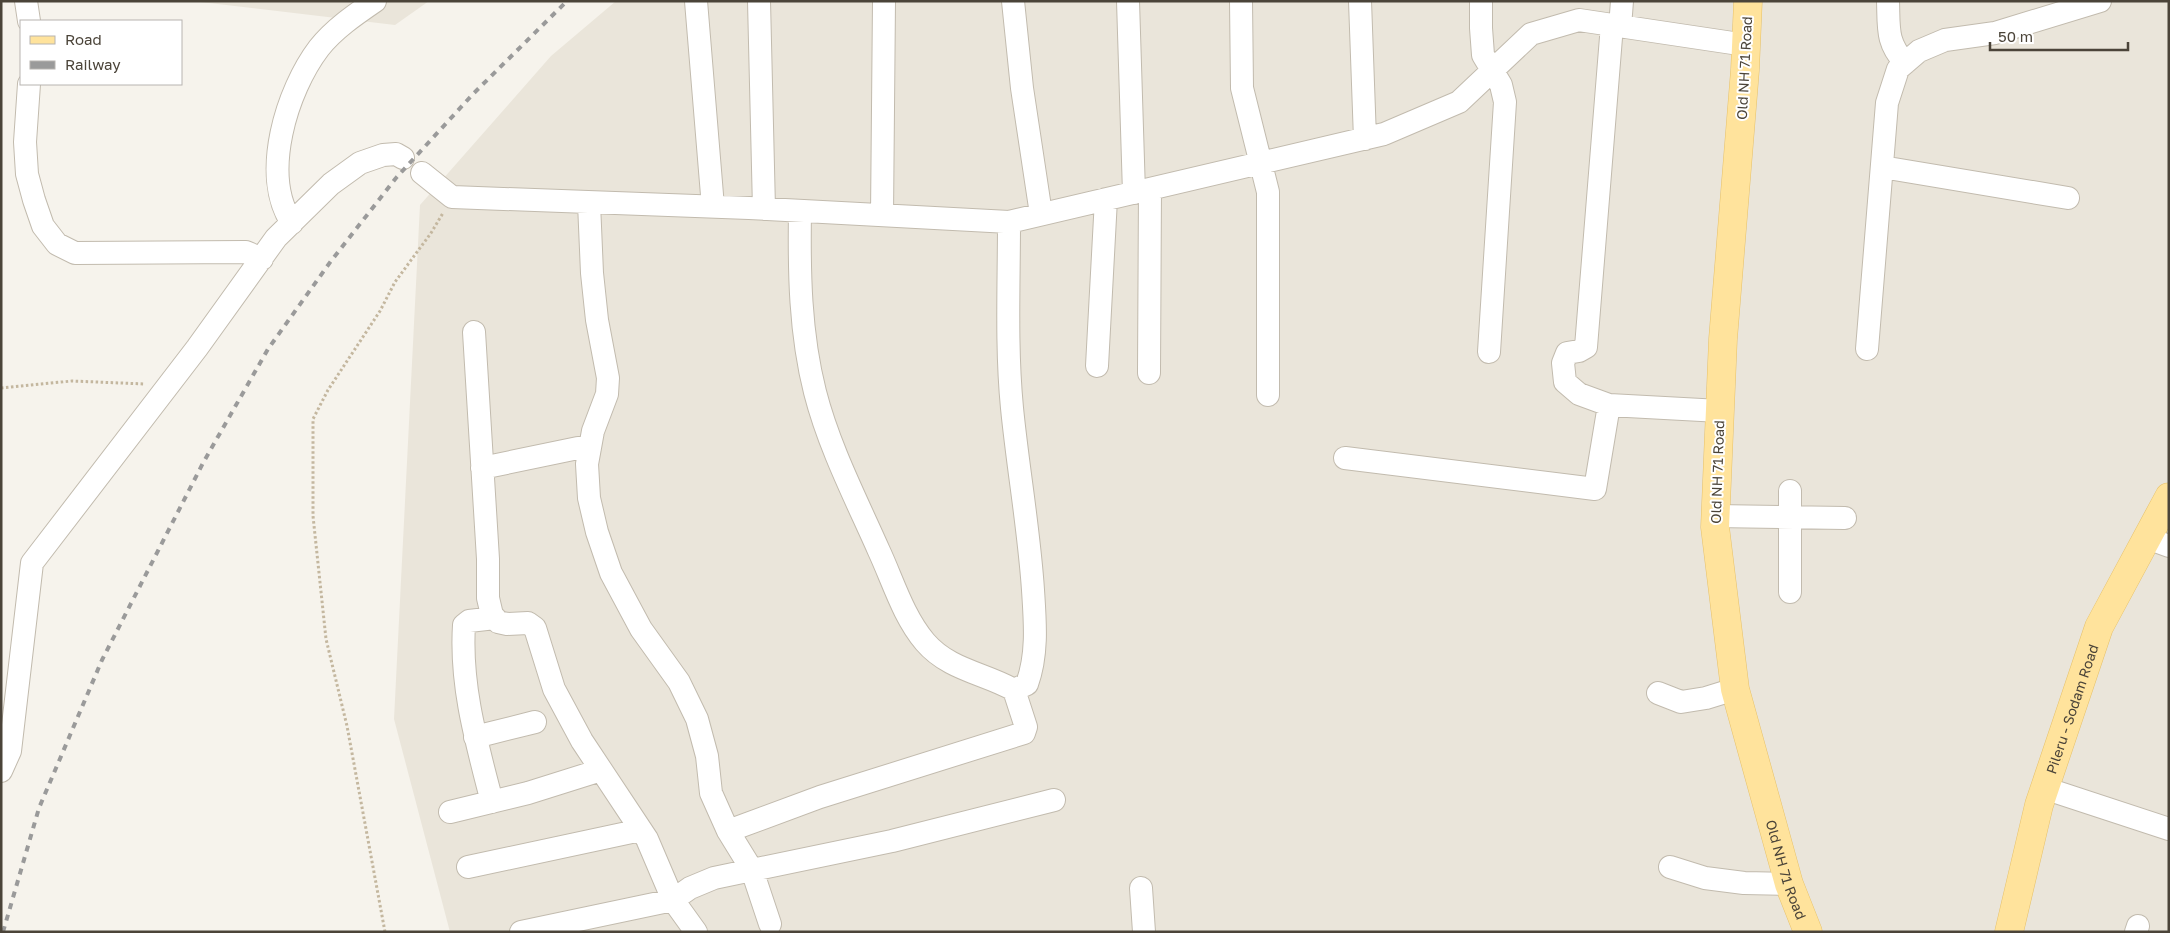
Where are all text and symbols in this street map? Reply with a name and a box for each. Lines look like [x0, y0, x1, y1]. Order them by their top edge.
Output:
street label: Old NH 71 Road [1733, 16, 1755, 120]
legend [20, 20, 182, 85]
scale bar [1990, 20, 2128, 52]
text: 50 m [1998, 27, 2033, 45]
text: Road [65, 30, 102, 48]
text: Railway [65, 55, 121, 73]
street label: Old NH 71 Road [1707, 420, 1727, 524]
street label: Pileru - Sodam Road [2042, 642, 2101, 776]
street label: Old NH 71 Road [1763, 818, 1811, 922]

